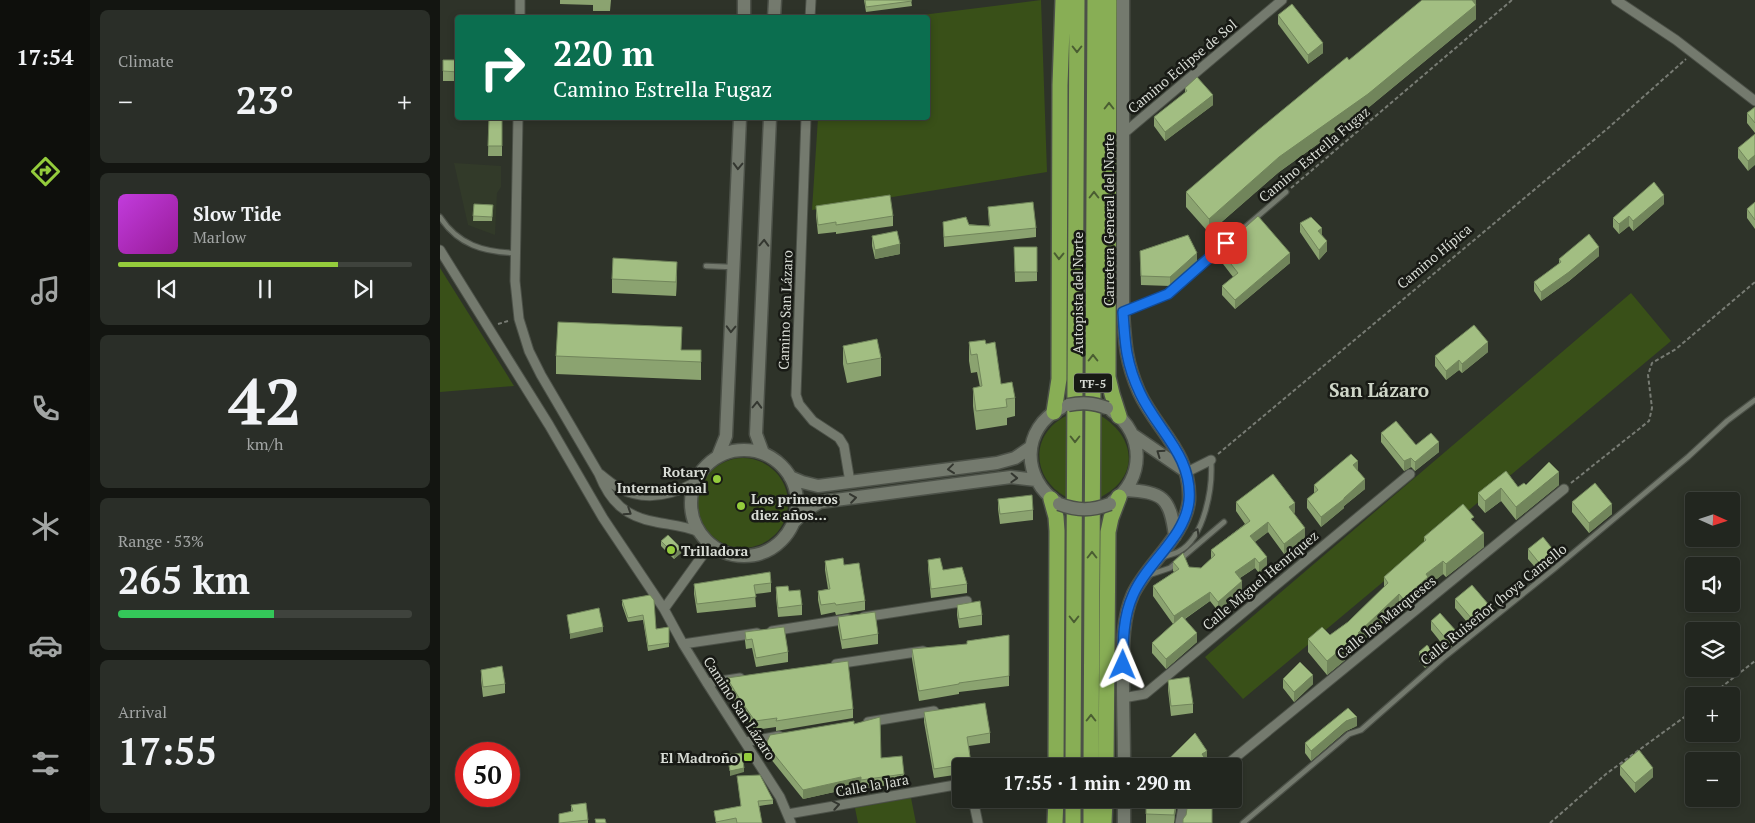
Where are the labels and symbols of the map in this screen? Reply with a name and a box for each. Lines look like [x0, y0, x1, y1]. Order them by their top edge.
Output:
street label: Camino Eclipse de Sol [1123, 15, 1241, 117]
one-way arrow [1072, 45, 1082, 53]
one-way arrow [1104, 102, 1114, 110]
street label: Camino Estrella Fugaz [1254, 102, 1374, 206]
street label: Carretera General del Norte [1099, 134, 1118, 306]
one-way arrow [732, 162, 743, 170]
one-way arrow [1089, 191, 1099, 198]
street label: Camino Hípica [1393, 219, 1475, 293]
pin [1205, 222, 1247, 264]
street label: Autopista del Norte [1068, 232, 1087, 354]
one-way arrow [759, 238, 770, 246]
street label: Camino San Lázaro [773, 249, 797, 370]
one-way arrow [1053, 252, 1064, 260]
one-way arrow [725, 325, 736, 333]
one-way arrow [1088, 353, 1098, 361]
road number: TF-5 [1074, 373, 1112, 392]
district label: San Lázaro [1329, 377, 1429, 402]
one-way arrow [752, 401, 763, 409]
one-way arrow [1070, 435, 1080, 443]
one-way arrow [1156, 450, 1166, 459]
place label: Rotary International [617, 462, 708, 497]
one-way arrow [947, 463, 955, 474]
marker: Rotary International [711, 473, 723, 485]
one-way arrow [1010, 473, 1018, 483]
place label: Los primeros diez años... [751, 489, 838, 524]
north arrow [1685, 492, 1740, 548]
one-way arrow [849, 493, 857, 504]
marker: Los primeros diez años... [735, 500, 747, 512]
one-way arrow [622, 506, 631, 515]
street label: Calle Miguel Henríquez [1198, 526, 1322, 634]
one-way arrow [1189, 529, 1199, 538]
street label: Calle Ruiseñor (hoya Camello [1416, 539, 1570, 669]
place label: Trilladora [681, 541, 748, 560]
marker: Trilladora [665, 544, 677, 556]
one-way arrow [1087, 551, 1097, 558]
street label: Calle los Marqueses [1332, 571, 1440, 663]
one-way arrow [1069, 615, 1079, 623]
position arrow [1096, 638, 1148, 690]
street label: Camino San Lázaro [699, 653, 781, 764]
one-way arrow [1086, 713, 1096, 721]
speed limit sign: 50 [455, 742, 520, 807]
place label: El Madroño [660, 748, 738, 767]
marker: El Madroño [742, 751, 754, 763]
street label: Calle la Jara [834, 769, 910, 801]
one-way arrow [832, 801, 840, 811]

